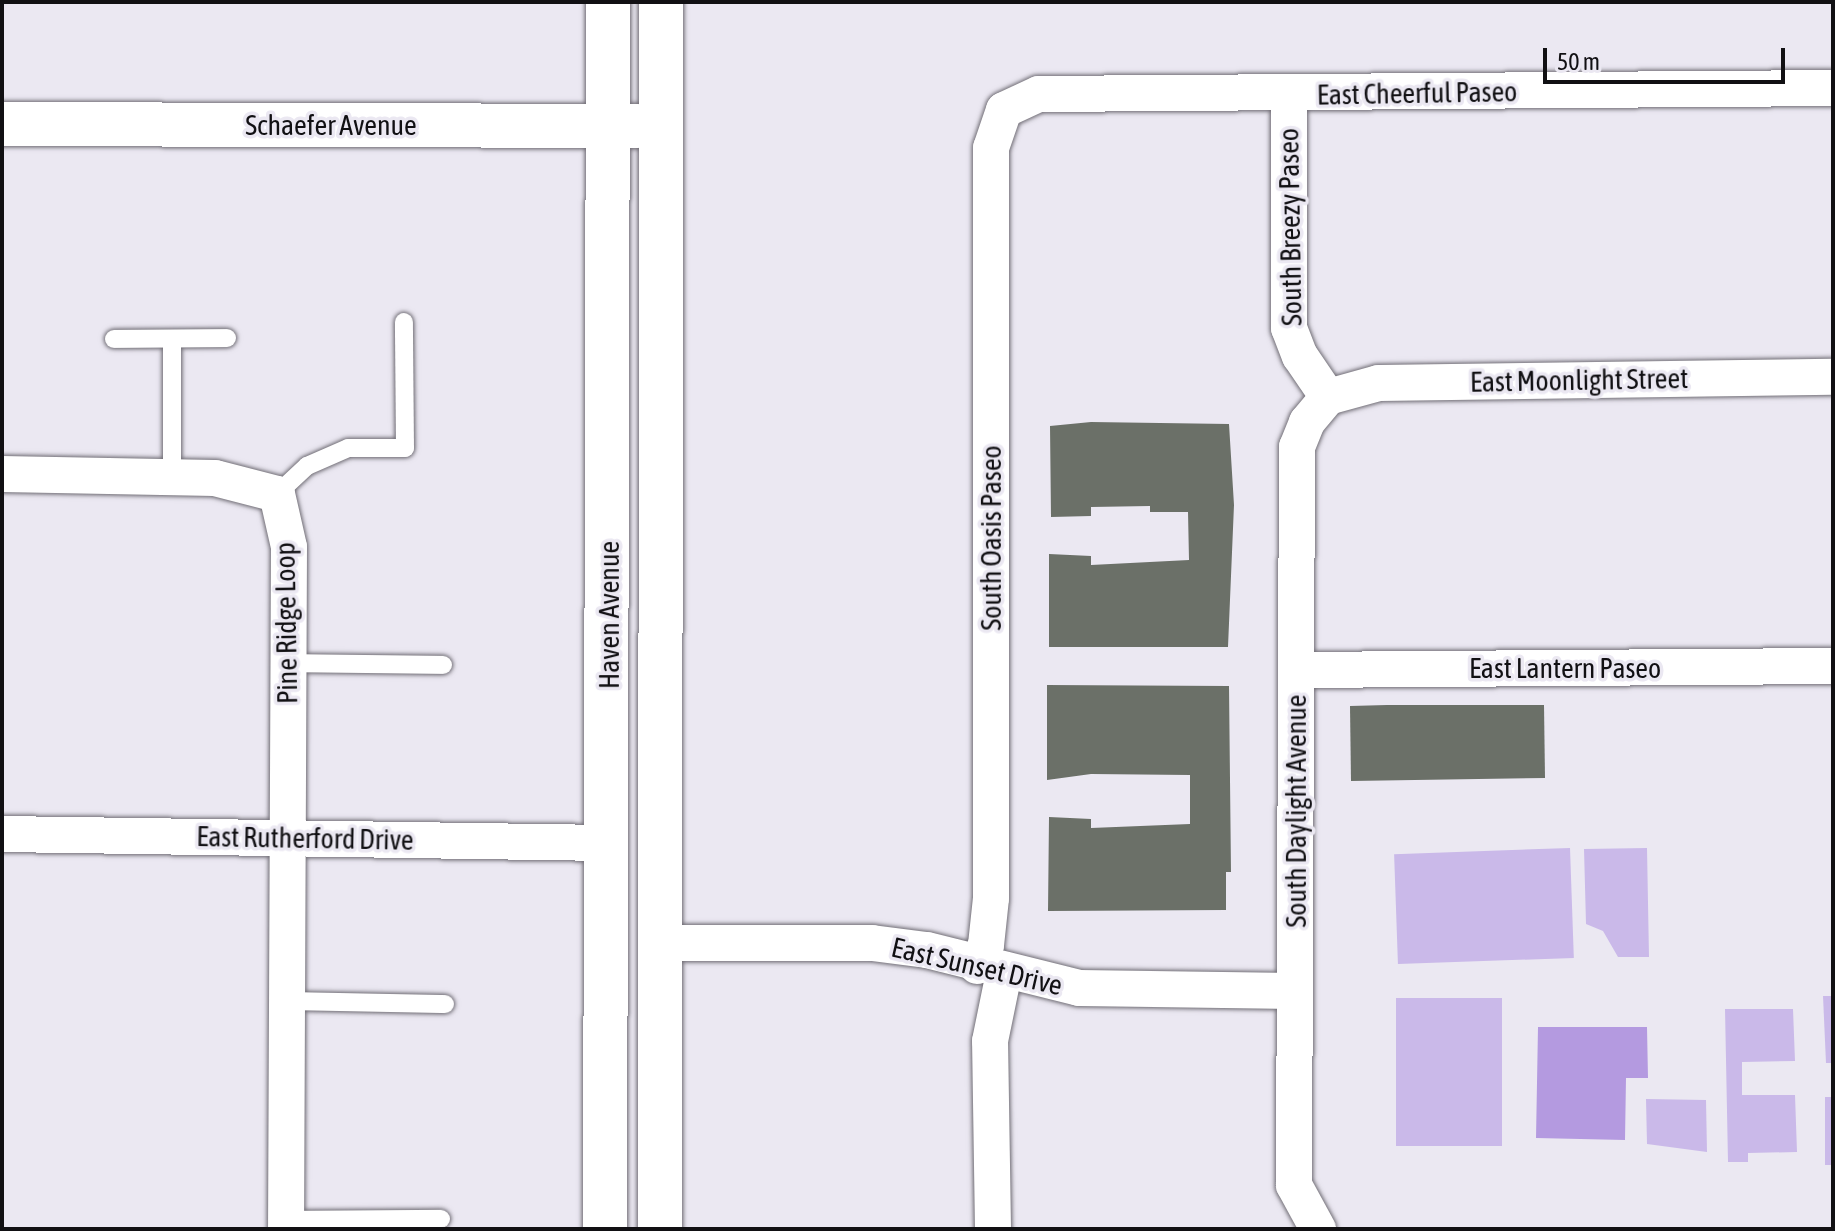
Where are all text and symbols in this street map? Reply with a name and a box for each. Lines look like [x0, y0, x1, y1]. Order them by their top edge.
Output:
scale bar [1547, 32, 1789, 82]
text: 50 m [1557, 48, 1600, 75]
street label: East Cheerful Paseo [1316, 74, 1518, 112]
street label: Schaefer Avenue [245, 108, 417, 142]
street label: South Breezy Paseo [1271, 128, 1309, 326]
street label: East Moonlight Street [1470, 361, 1688, 399]
street label: South Oasis Paseo [974, 445, 1008, 631]
street label: Haven Avenue [592, 541, 626, 689]
street label: Pine Ridge Loop [268, 542, 304, 704]
street label: East Lantern Paseo [1469, 651, 1661, 685]
street label: South Daylight Avenue [1279, 694, 1313, 928]
street label: East Rutherford Drive [196, 819, 414, 857]
street label: East Sunset Drive [888, 930, 1066, 1002]

